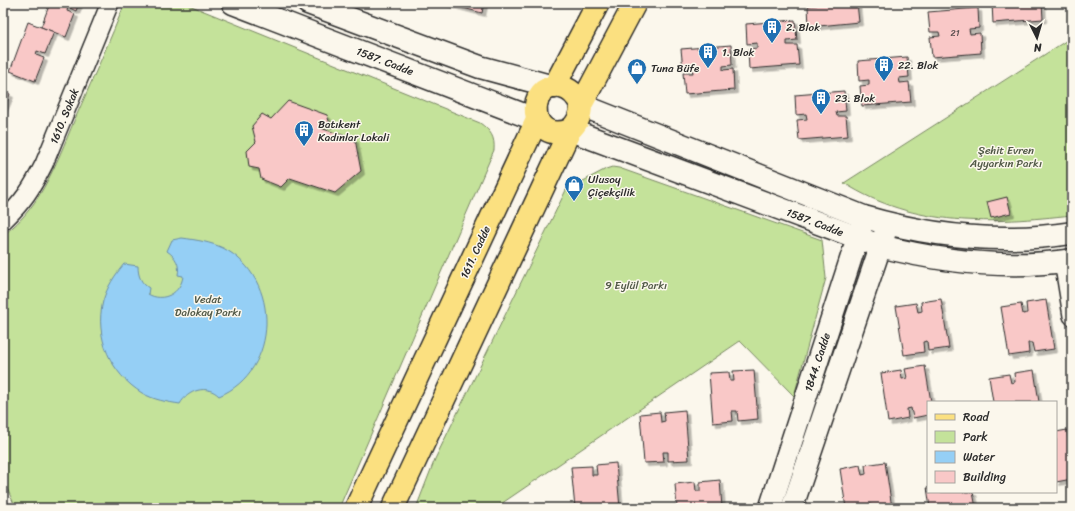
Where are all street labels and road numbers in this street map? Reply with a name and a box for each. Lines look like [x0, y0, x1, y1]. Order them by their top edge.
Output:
street label: 1587. Cadde [353, 42, 417, 81]
street label: 1610. Sokak [45, 85, 84, 147]
street label: 1587. Cadde [783, 203, 847, 242]
street label: 1611. Cadde [455, 222, 496, 282]
street label: 1844. Cadde [799, 330, 836, 394]

